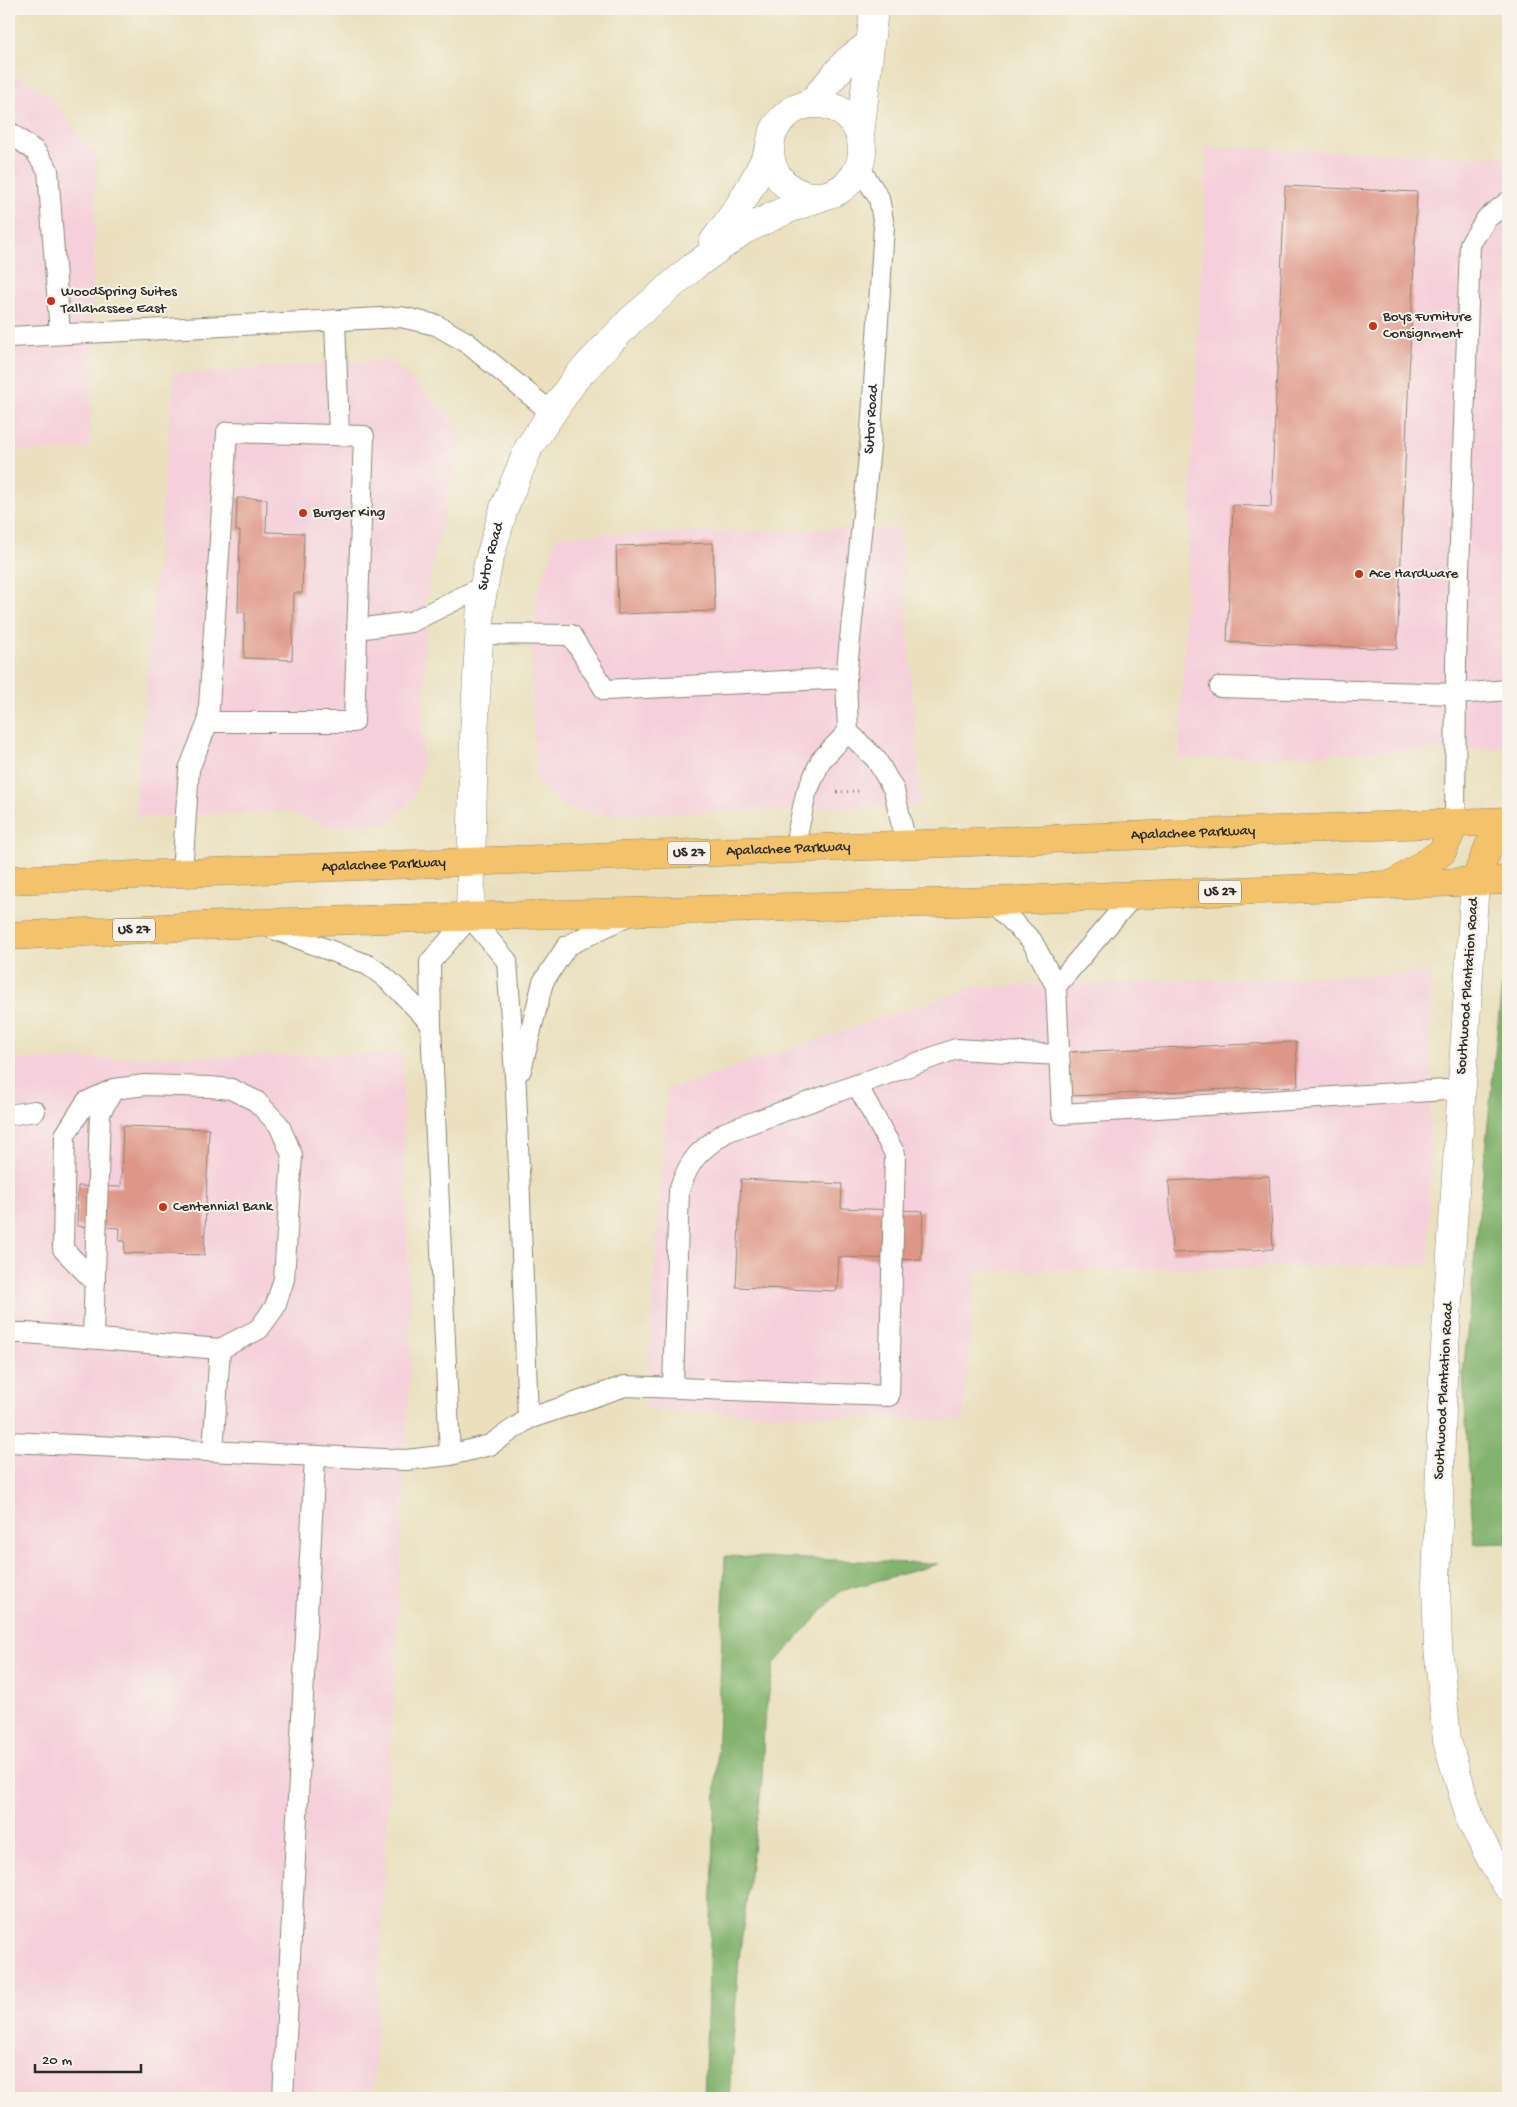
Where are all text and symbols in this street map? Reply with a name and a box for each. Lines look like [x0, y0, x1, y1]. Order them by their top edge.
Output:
place label: WoodSpring Suites Tallahassee East [60, 283, 177, 318]
marker: WoodSpring Suites Tallahassee East [45, 295, 57, 307]
place label: Boys Furniture Consignment [1382, 308, 1472, 343]
marker: Boys Furniture Consignment [1367, 320, 1379, 332]
street label: Sutor Road [860, 383, 883, 455]
place label: Burger King [312, 504, 385, 522]
marker: Burger King [297, 507, 309, 519]
street label: Sutor Road [474, 519, 509, 592]
place label: Ace Hardware [1369, 565, 1458, 583]
marker: Ace Hardware [1353, 568, 1365, 580]
street label: Apalachee Parkway [1131, 822, 1256, 845]
street label: Apalachee Parkway [726, 838, 852, 861]
road number: US 27 [668, 841, 710, 864]
street label: Apalachee Parkway [321, 854, 447, 877]
road number: US 27 [1199, 880, 1241, 904]
street label: Southwood Plantation Road [1453, 896, 1483, 1075]
road number: US 27 [113, 918, 155, 942]
place label: Centennial Bank [173, 1198, 274, 1216]
marker: Centennial Bank [157, 1201, 169, 1213]
street label: Southwood Plantation Road [1430, 1301, 1458, 1480]
scale bar [35, 2042, 141, 2074]
text: 20 m [42, 2052, 72, 2070]

